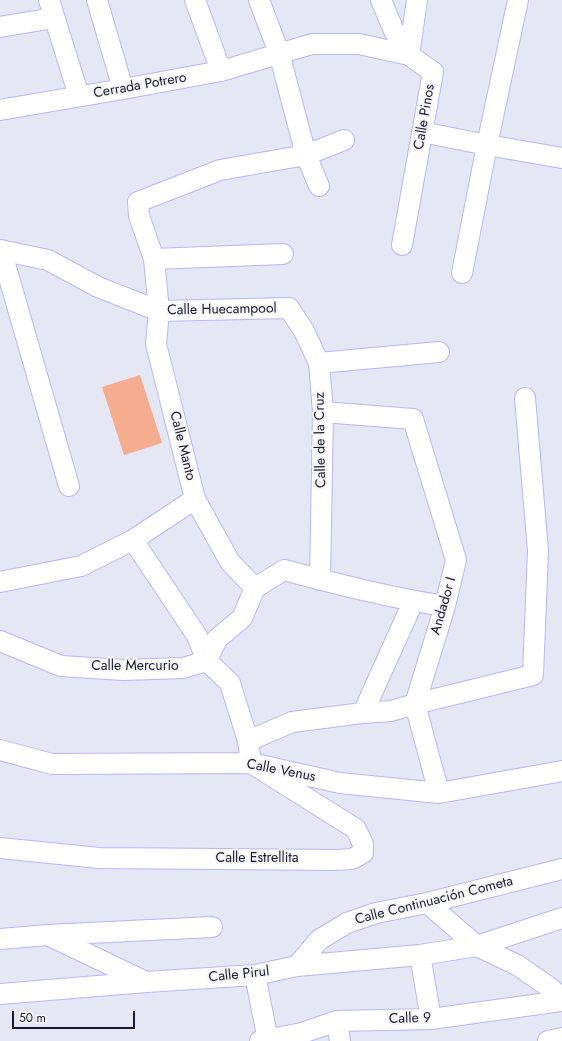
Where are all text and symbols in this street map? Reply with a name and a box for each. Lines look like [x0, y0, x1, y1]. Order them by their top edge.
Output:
street label: Cerrada Potrero [92, 70, 188, 102]
street label: Calle Pinos [411, 83, 439, 151]
street label: Calle Huecampool [167, 301, 277, 319]
street label: Calle de la Cruz [312, 392, 330, 488]
street label: Calle Manto [165, 410, 199, 482]
street label: Andador I [428, 575, 460, 637]
street label: Calle Mercurio [91, 659, 179, 675]
street label: Calle Venus [245, 756, 317, 786]
street label: Calle Estrellita [216, 851, 298, 867]
street label: Calle Continuación Cometa [353, 873, 515, 929]
street label: Calle Pirul [208, 963, 270, 987]
scale bar [14, 1003, 137, 1029]
text: 50 m [19, 1009, 46, 1027]
street label: Calle 9 [389, 1010, 431, 1028]

